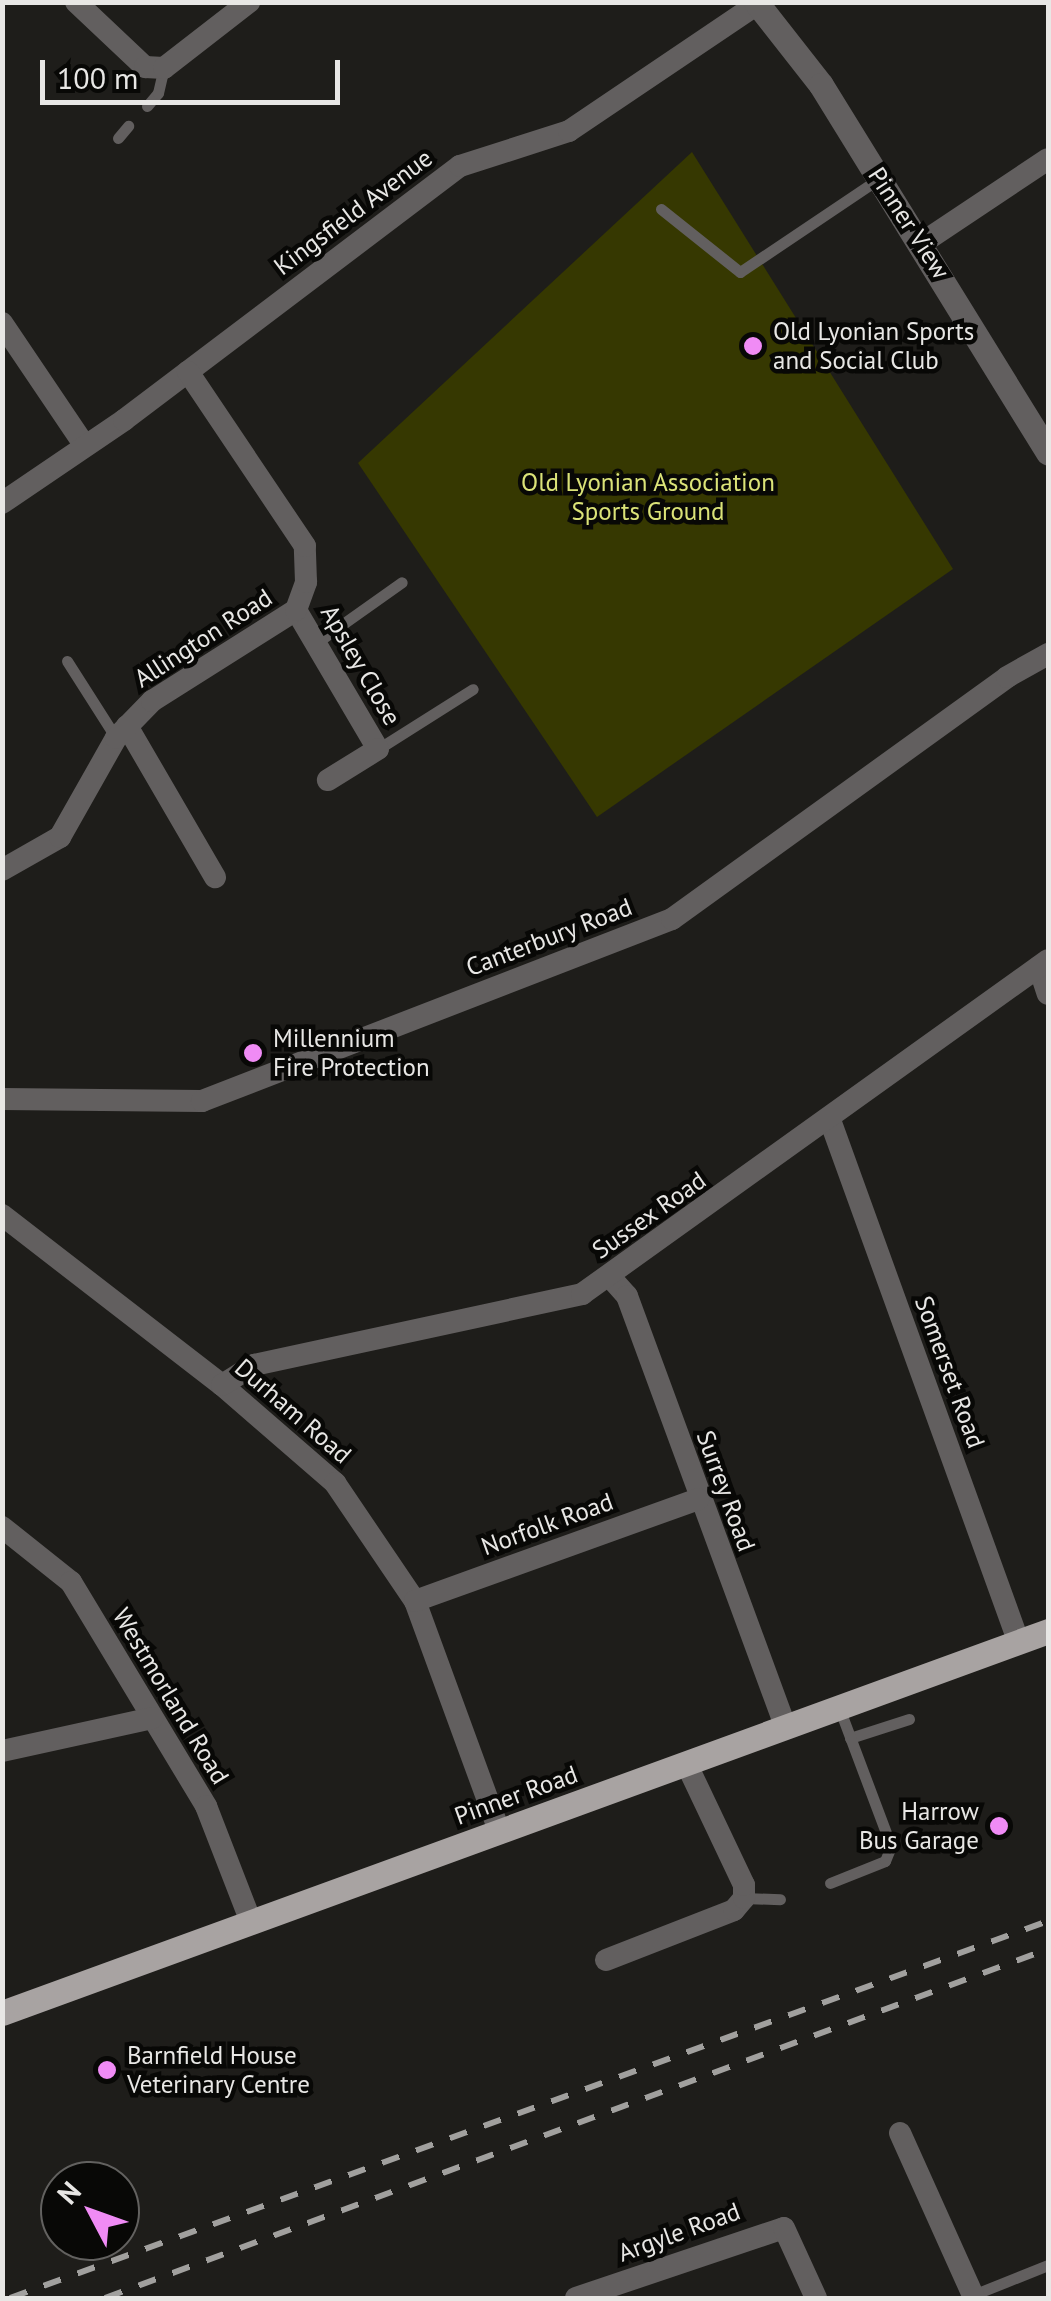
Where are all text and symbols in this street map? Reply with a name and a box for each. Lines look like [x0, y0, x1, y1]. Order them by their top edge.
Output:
scale bar [45, 40, 345, 102]
text: 100 m [57, 58, 138, 97]
street label: Kingsfield Avenue [268, 142, 438, 282]
street label: Pinner View [862, 161, 956, 285]
place label: Old Lyonian Sports and Social Club [773, 317, 974, 376]
marker: Old Lyonian Sports and Social Club [742, 335, 764, 357]
park label: Old Lyonian Association Sports Ground [521, 468, 775, 527]
street label: Allington Road [129, 582, 277, 694]
street label: Apsley Close [314, 599, 408, 731]
street label: Canterbury Road [461, 891, 637, 983]
place label: Millennium Fire Protection [273, 1024, 430, 1083]
marker: Millennium Fire Protection [242, 1042, 264, 1064]
street label: Sussex Road [586, 1165, 712, 1265]
street label: Somerset Road [909, 1292, 991, 1452]
street label: Durham Road [229, 1352, 357, 1470]
street label: Surrey Road [690, 1426, 762, 1556]
street label: Norfolk Road [477, 1486, 617, 1562]
street label: Westmorland Road [107, 1603, 235, 1789]
street label: Pinner Road [450, 1759, 582, 1831]
place label: Harrow Bus Garage [859, 1797, 979, 1856]
marker: Harrow Bus Garage [988, 1815, 1010, 1837]
place label: Barnfield House Veterinary Centre [127, 2041, 311, 2100]
marker: Barnfield House Veterinary Centre [96, 2059, 118, 2081]
north arrow [40, 2161, 140, 2261]
text: N [48, 2173, 88, 2211]
street label: Argyle Road [614, 2196, 744, 2268]

